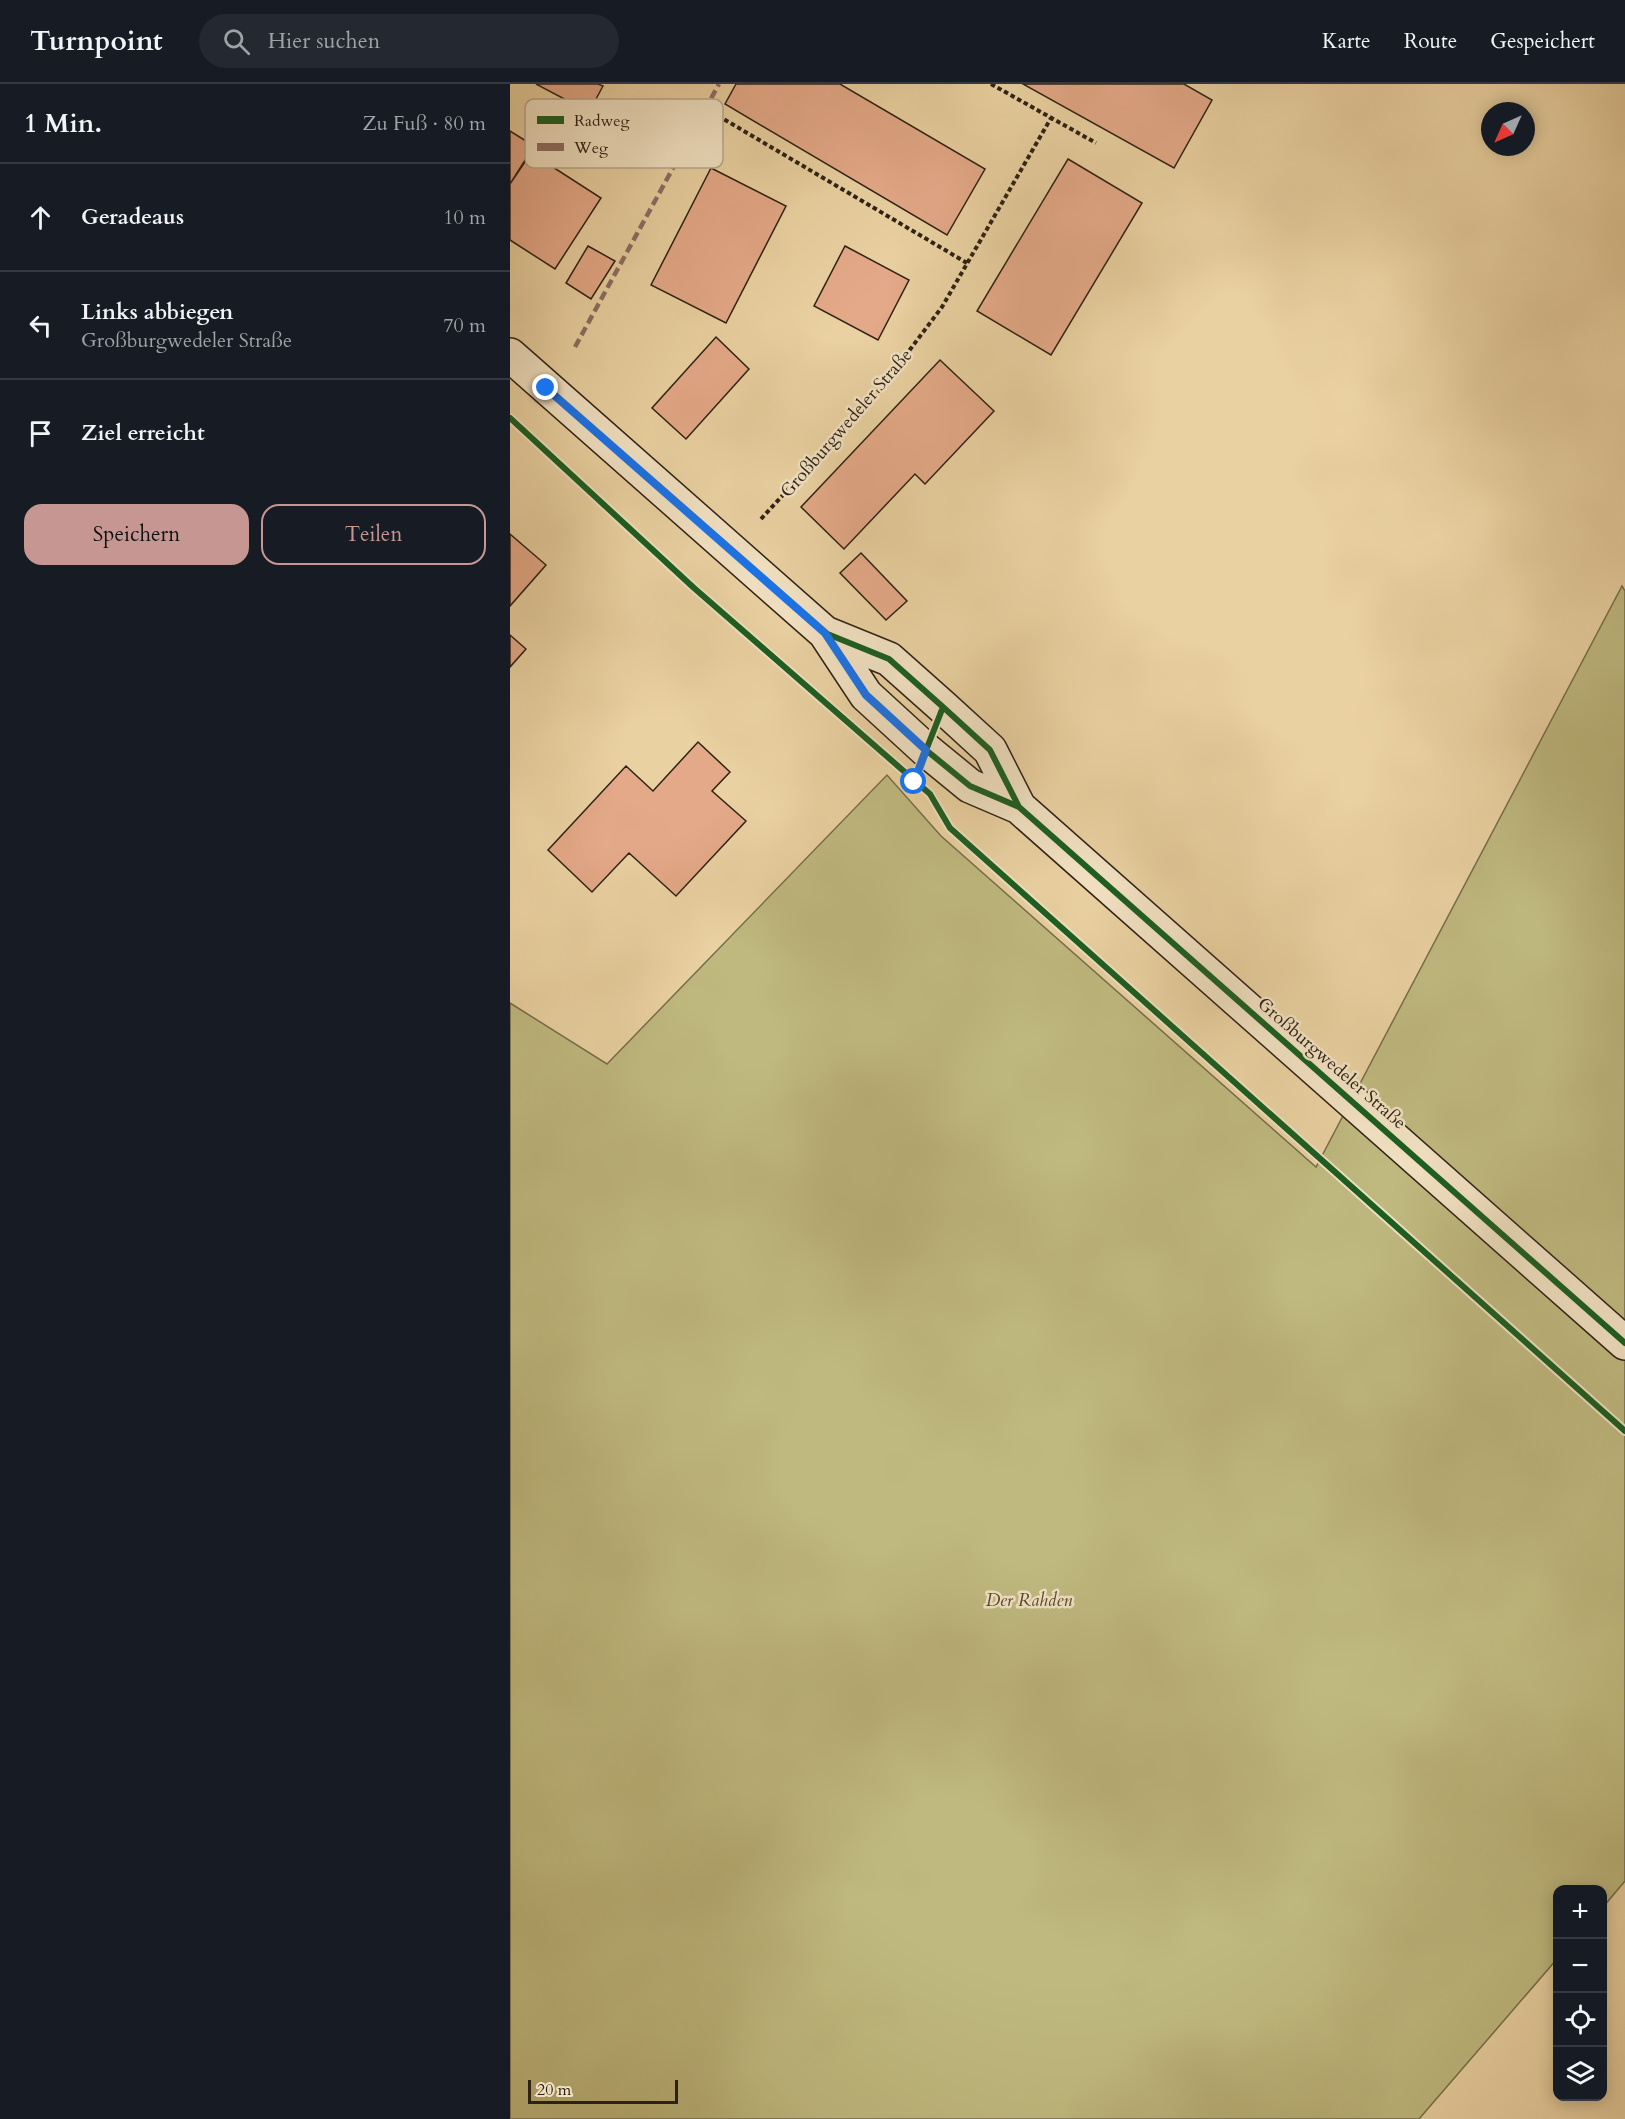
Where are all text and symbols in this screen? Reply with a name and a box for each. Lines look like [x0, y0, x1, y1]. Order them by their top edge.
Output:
search box [199, 14, 619, 68]
text: Turnpoint [30, 22, 163, 60]
icon: search [220, 25, 253, 58]
text: Hier suchen [268, 26, 380, 56]
text: Karte [1322, 27, 1371, 56]
text: Route [1404, 27, 1457, 56]
text: Gespeichert [1490, 27, 1595, 56]
legend [525, 99, 723, 168]
north arrow [1481, 102, 1535, 156]
text: 1 Min. [24, 106, 102, 141]
text: Zu Fuß · 80 m [363, 110, 486, 137]
text: Radweg [574, 110, 630, 132]
text: Weg [573, 137, 608, 159]
icon: ahead [24, 201, 57, 234]
text: Geradeaus [81, 202, 184, 232]
text: 10 m [443, 204, 486, 231]
text: Links abbiegen [81, 297, 233, 327]
icon: left [24, 309, 57, 342]
text: 70 m [443, 312, 486, 339]
text: Großburgwedeler Straße [81, 327, 292, 354]
street label: Großburgwedeler Straße [775, 343, 918, 503]
route end [532, 374, 558, 400]
icon: arrive [24, 417, 57, 450]
text: Ziel erreicht [81, 418, 205, 448]
button: Speichern [24, 504, 249, 565]
button: Teilen [261, 504, 486, 565]
route start [900, 768, 926, 794]
street label: Großburgwedeler Straße [1252, 992, 1412, 1135]
park label: Der Rahden [986, 1588, 1072, 1613]
map controls [1553, 1885, 1607, 2101]
button: + [1553, 1885, 1607, 1939]
button: − [1553, 1939, 1607, 1993]
button: locate [1553, 1993, 1607, 2047]
button: layers [1553, 2047, 1607, 2101]
scale bar [528, 2077, 678, 2104]
text: 20 m [537, 2079, 571, 2101]

